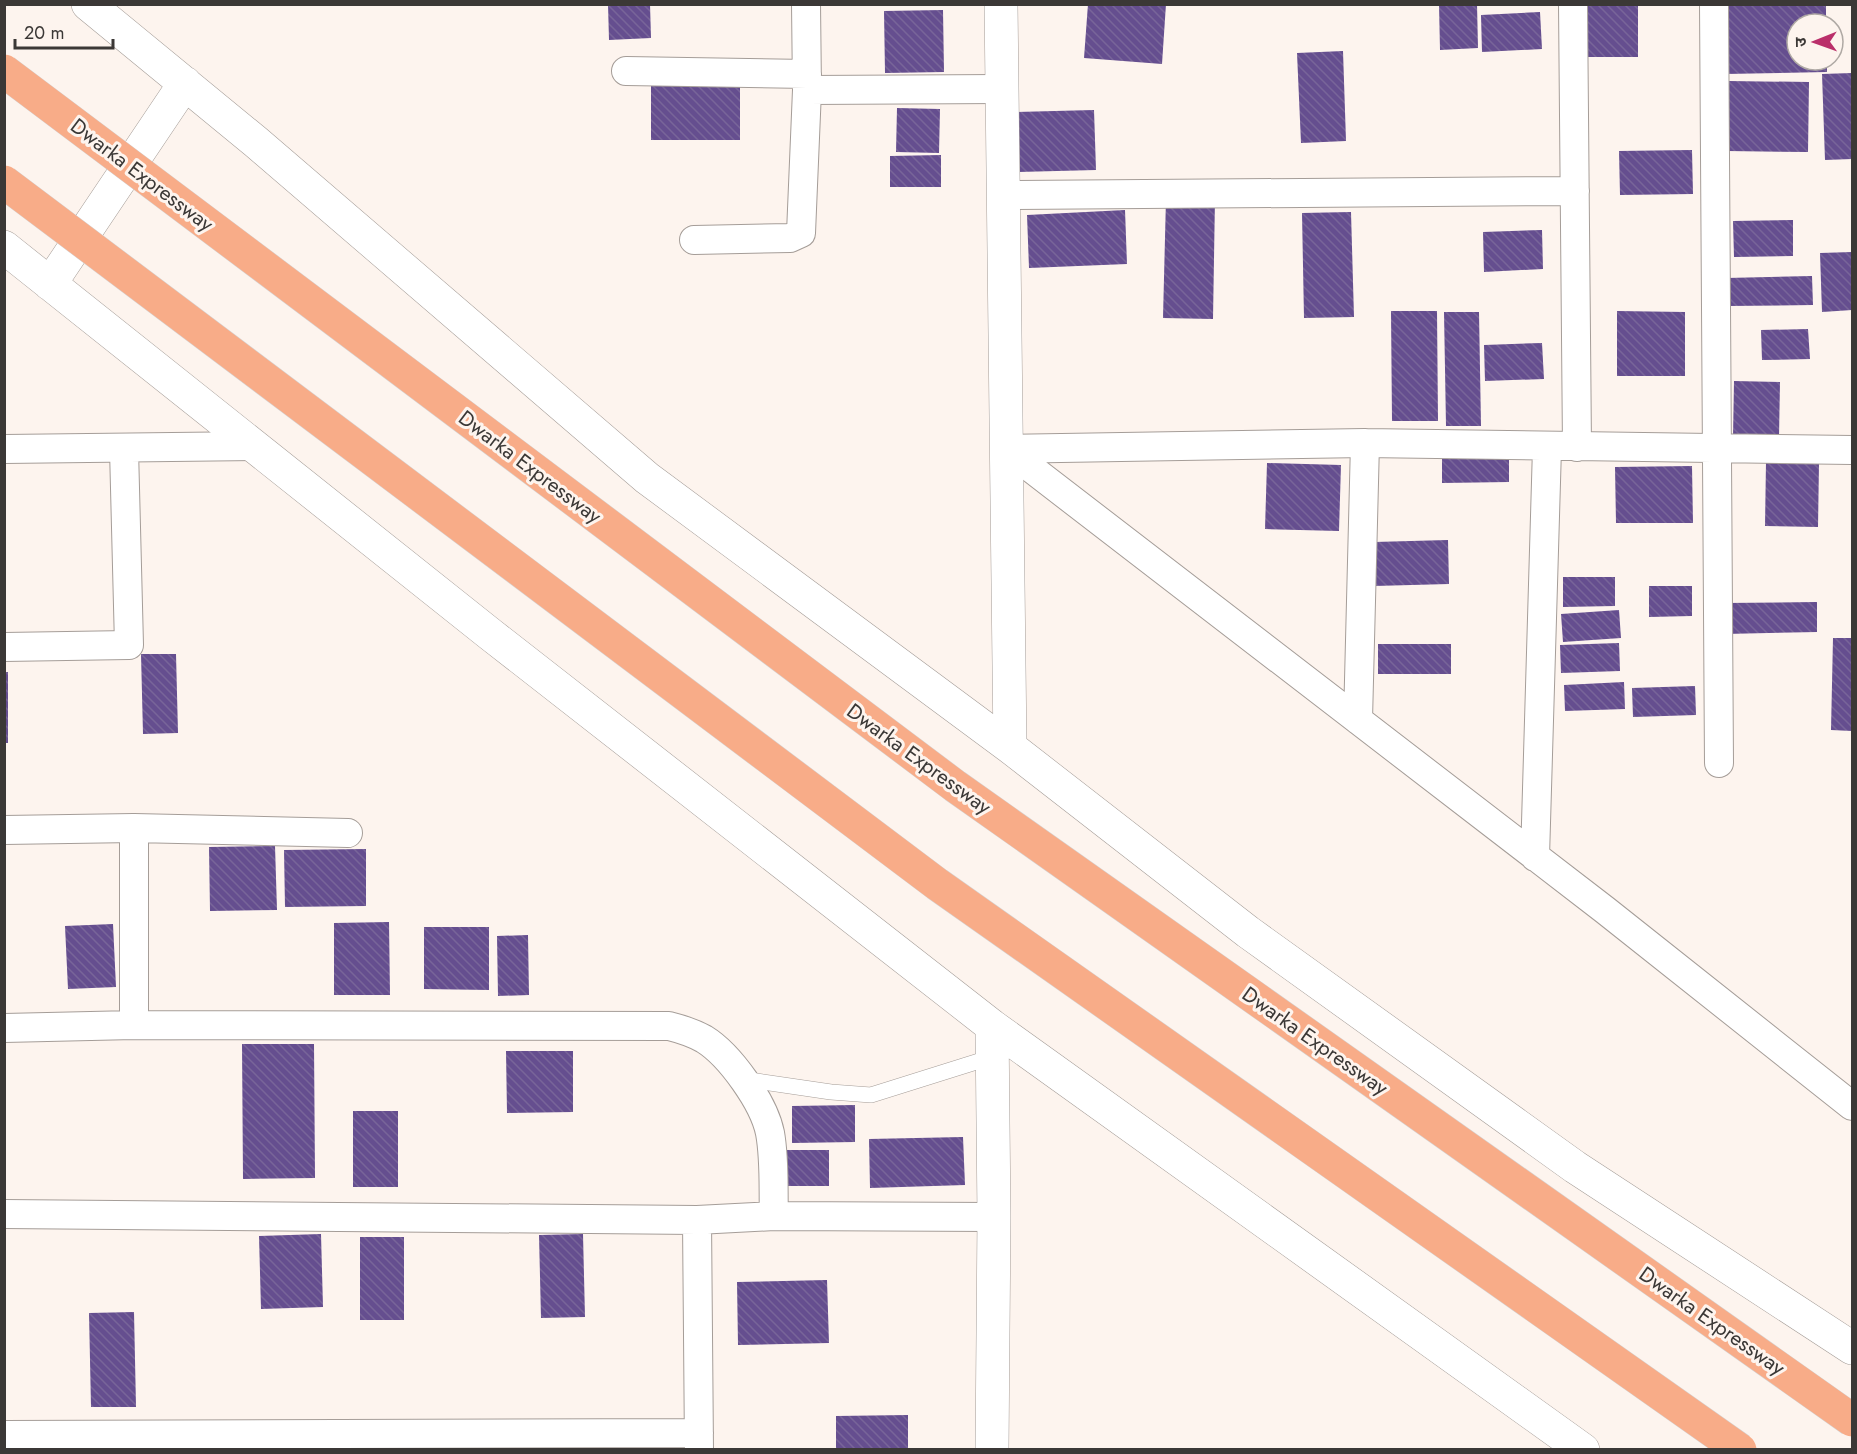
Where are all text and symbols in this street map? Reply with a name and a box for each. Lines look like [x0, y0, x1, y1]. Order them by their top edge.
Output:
scale bar [15, 12, 112, 50]
north arrow [1785, 12, 1845, 72]
text: 20 m [24, 20, 64, 46]
text: उ [1789, 37, 1812, 47]
street label: Dwarka Expressway [64, 111, 220, 239]
street label: Dwarka Expressway [452, 403, 608, 531]
street label: Dwarka Expressway [841, 696, 998, 822]
street label: Dwarka Expressway [1236, 979, 1395, 1103]
street label: Dwarka Expressway [1633, 1259, 1792, 1383]

